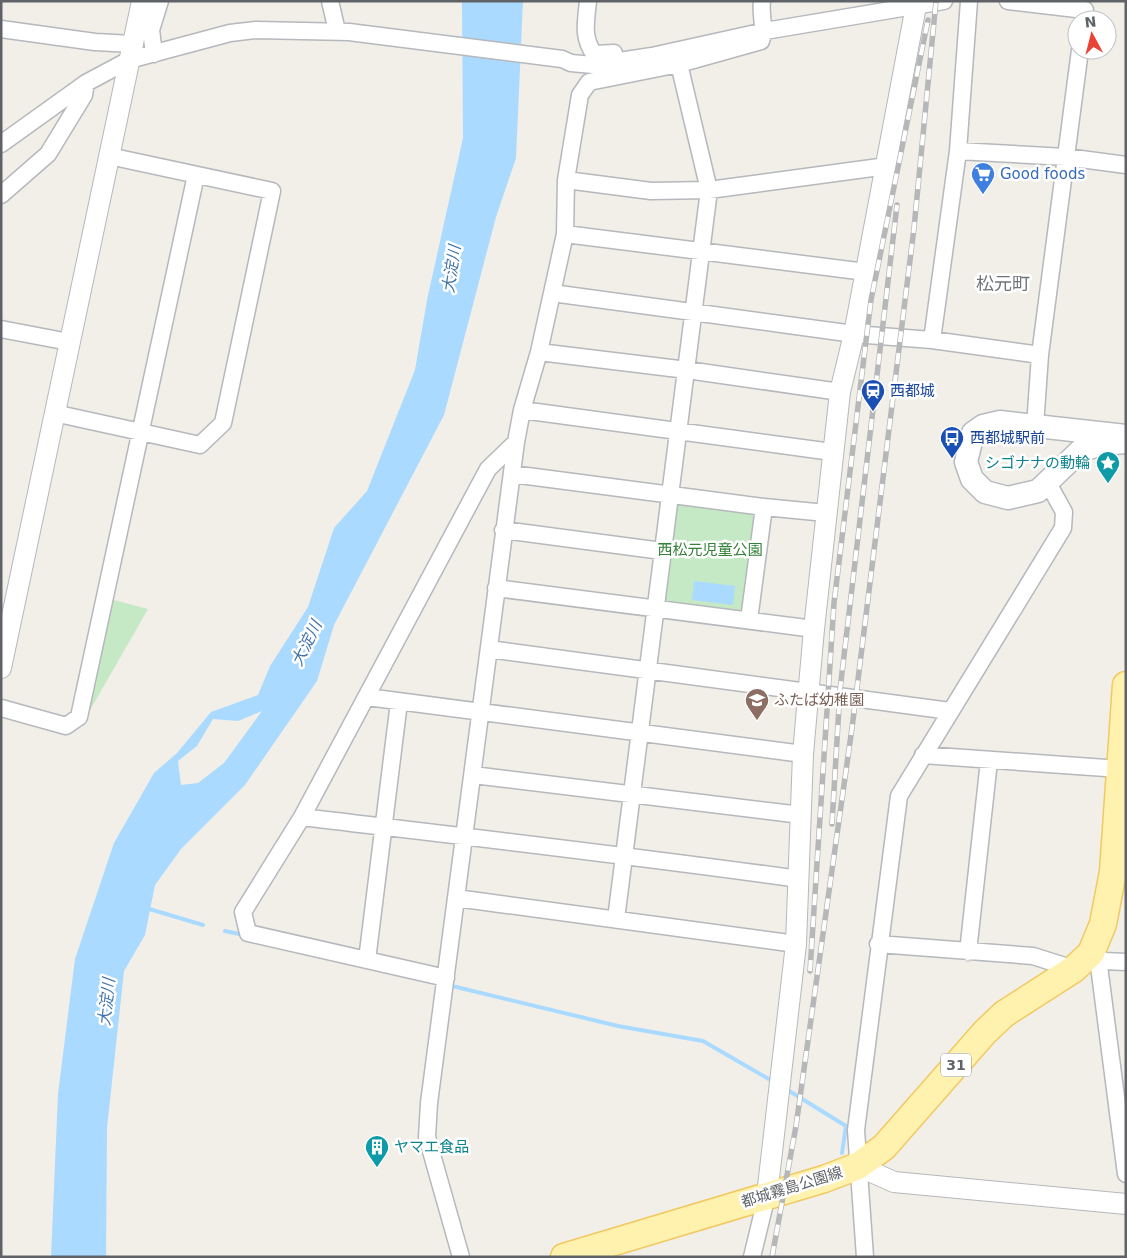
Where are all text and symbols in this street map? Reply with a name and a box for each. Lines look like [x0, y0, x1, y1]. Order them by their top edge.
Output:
north arrow [1067, 10, 1117, 60]
text: N [1084, 13, 1097, 31]
supermarket icon: Good foods [970, 161, 996, 195]
place label: Good foods [1000, 165, 1085, 183]
water label: 大淀川 [439, 242, 465, 294]
district label: 松元町 [976, 273, 1030, 294]
station icon: 西都城 [860, 378, 886, 412]
place label: 西都城 [890, 382, 935, 400]
bus stop icon: 西都城駅前 [939, 425, 965, 459]
place label: 西都城駅前 [970, 429, 1045, 447]
place icon: シゴナナの動輪 [1095, 450, 1121, 484]
place label: シゴナナの動輪 [985, 454, 1090, 472]
park label: 西松元児童公園 [657, 541, 763, 559]
water label: 大淀川 [287, 616, 326, 669]
school or university icon: ふたば幼稚園 [744, 687, 770, 721]
place label: ふたば幼稚園 [774, 691, 864, 709]
water label: 大淀川 [95, 975, 119, 1027]
road number: 31 [941, 1054, 971, 1076]
building icon: ヤマエ食品 [364, 1134, 390, 1168]
place label: ヤマエ食品 [394, 1138, 469, 1156]
street label: 都城霧島公園線 [739, 1163, 845, 1211]

